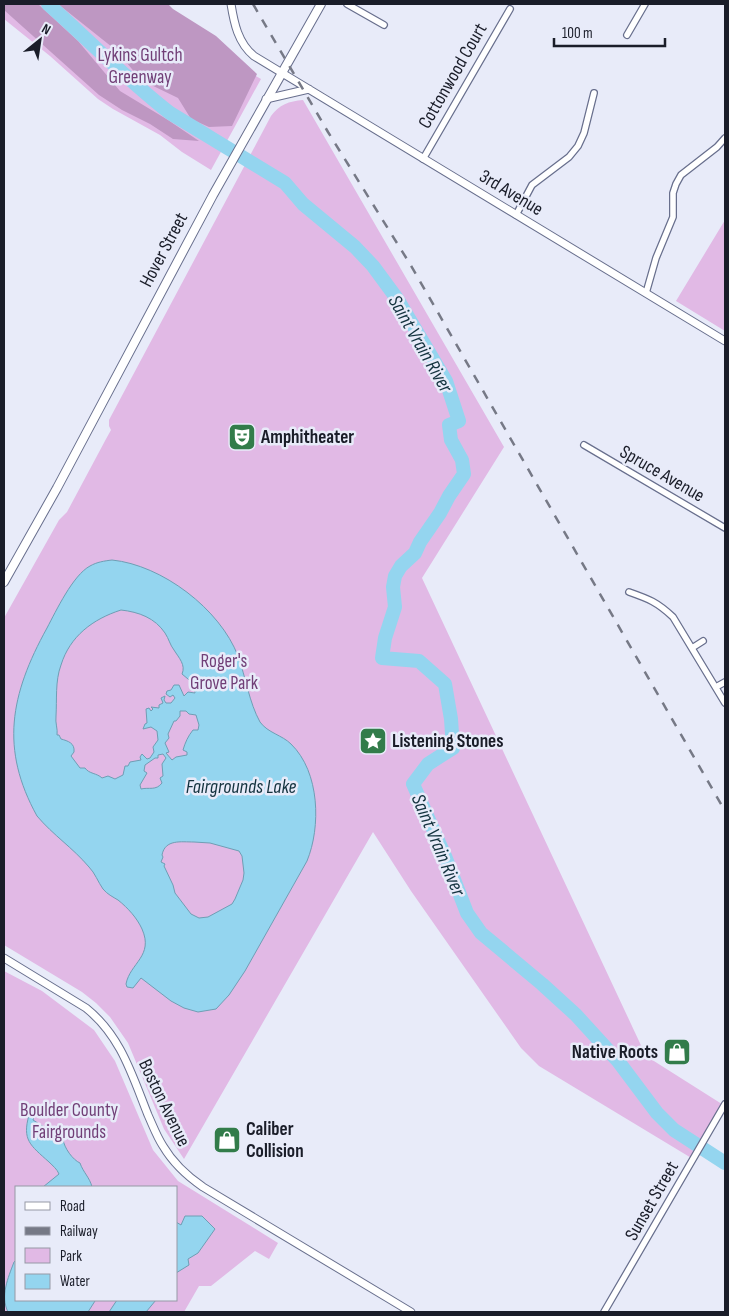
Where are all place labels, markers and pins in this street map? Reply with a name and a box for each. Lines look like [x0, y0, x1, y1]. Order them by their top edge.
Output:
theatre icon: Amphitheater [227, 422, 257, 452]
place label: Amphitheater [260, 426, 354, 449]
place icon: Listening Stones [358, 726, 388, 756]
place label: Listening Stones [392, 730, 504, 753]
shop icon: Native Roots [662, 1037, 692, 1067]
place label: Native Roots [572, 1041, 658, 1064]
place label: Caliber Collision [246, 1118, 304, 1163]
shop icon: Caliber Collision [212, 1125, 242, 1155]

